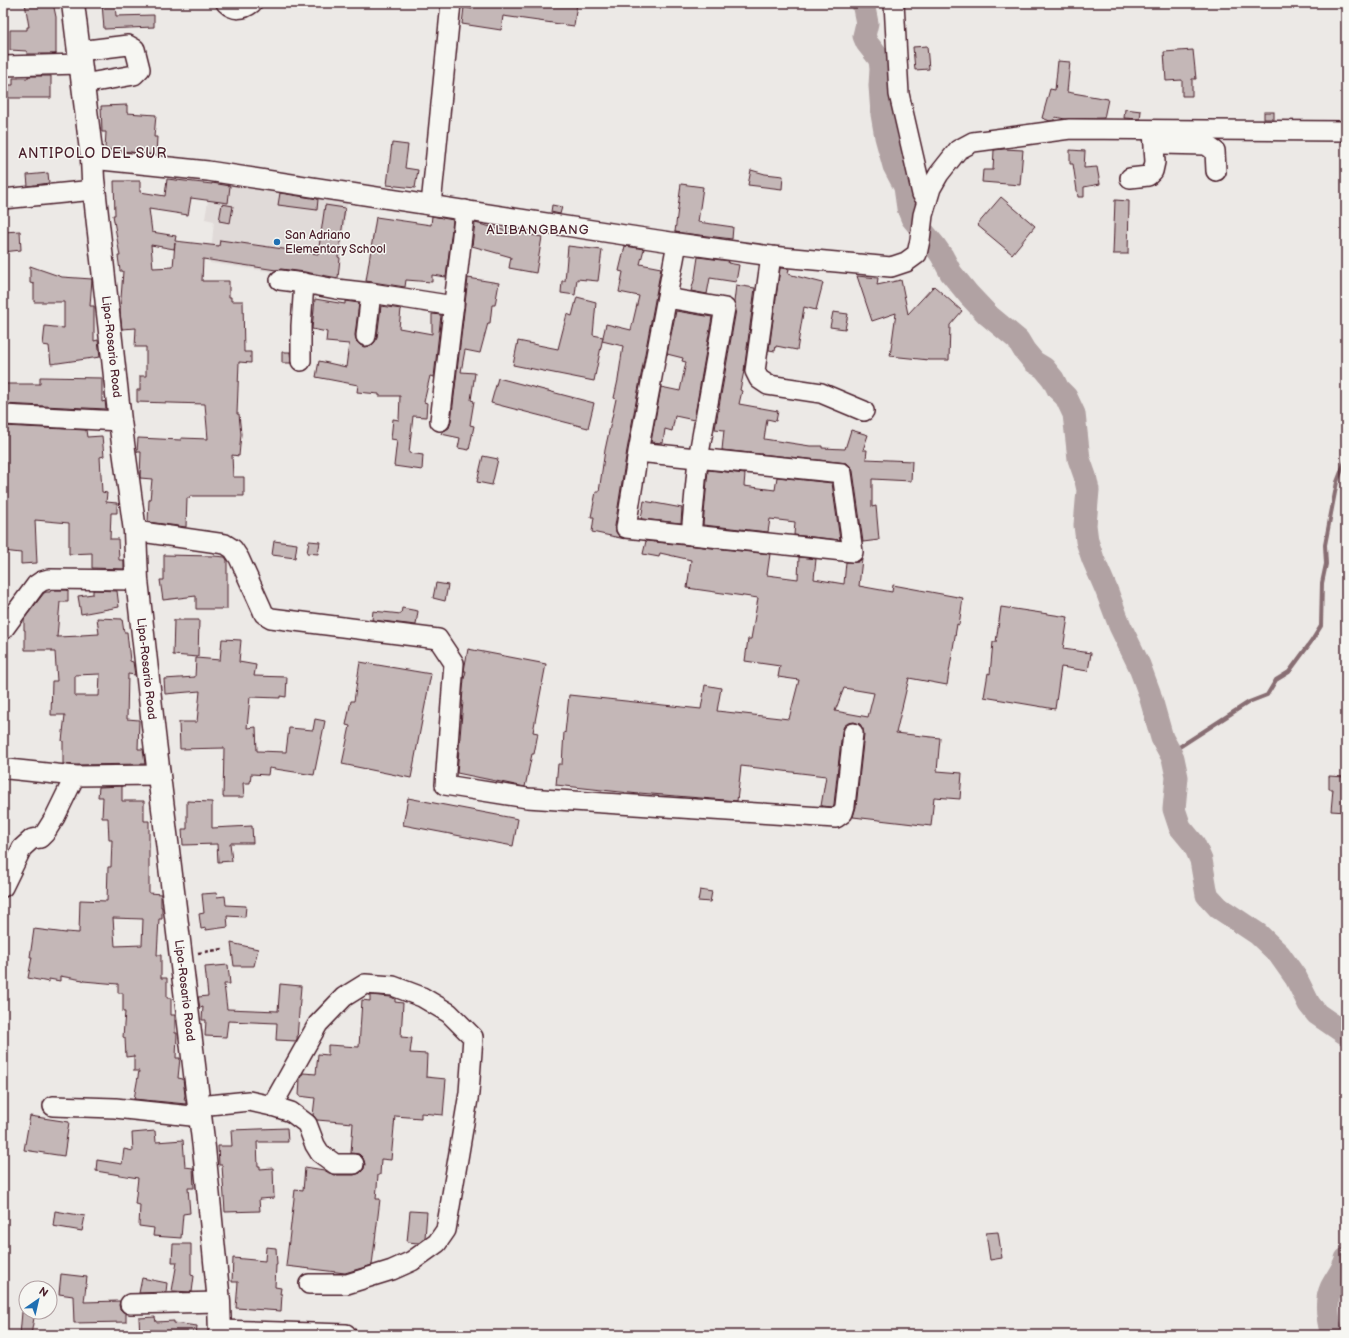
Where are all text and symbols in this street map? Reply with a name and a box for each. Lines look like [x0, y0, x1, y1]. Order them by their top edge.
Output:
district label: ANTIPOLO DEL SUR [18, 145, 168, 162]
district label: ALIBANGBANG [486, 222, 590, 238]
place label: San Adriano Elementary School [285, 228, 386, 257]
marker: San Adriano Elementary School [272, 237, 282, 247]
street label: Lipa-Rosario Road [98, 295, 124, 399]
street label: Lipa-Rosario Road [133, 617, 159, 721]
street label: Lipa-Rosario Road [171, 939, 198, 1042]
north arrow [18, 1280, 58, 1320]
text: N [36, 1284, 50, 1300]

